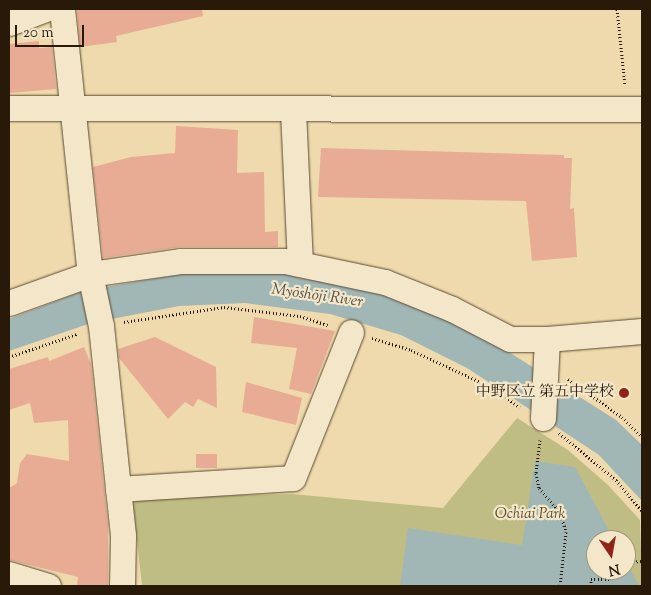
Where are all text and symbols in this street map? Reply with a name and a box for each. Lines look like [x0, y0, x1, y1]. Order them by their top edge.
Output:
scale bar [18, 15, 86, 47]
text: 20 m [23, 23, 54, 44]
water label: Myōshōji River [270, 281, 364, 313]
place label: 中野区立 第五中学校 [476, 384, 614, 402]
marker: 中野区立 第五中学校 [618, 387, 630, 399]
park label: Ochiai Park [495, 506, 565, 524]
north arrow [586, 530, 636, 580]
text: N [606, 558, 621, 580]

